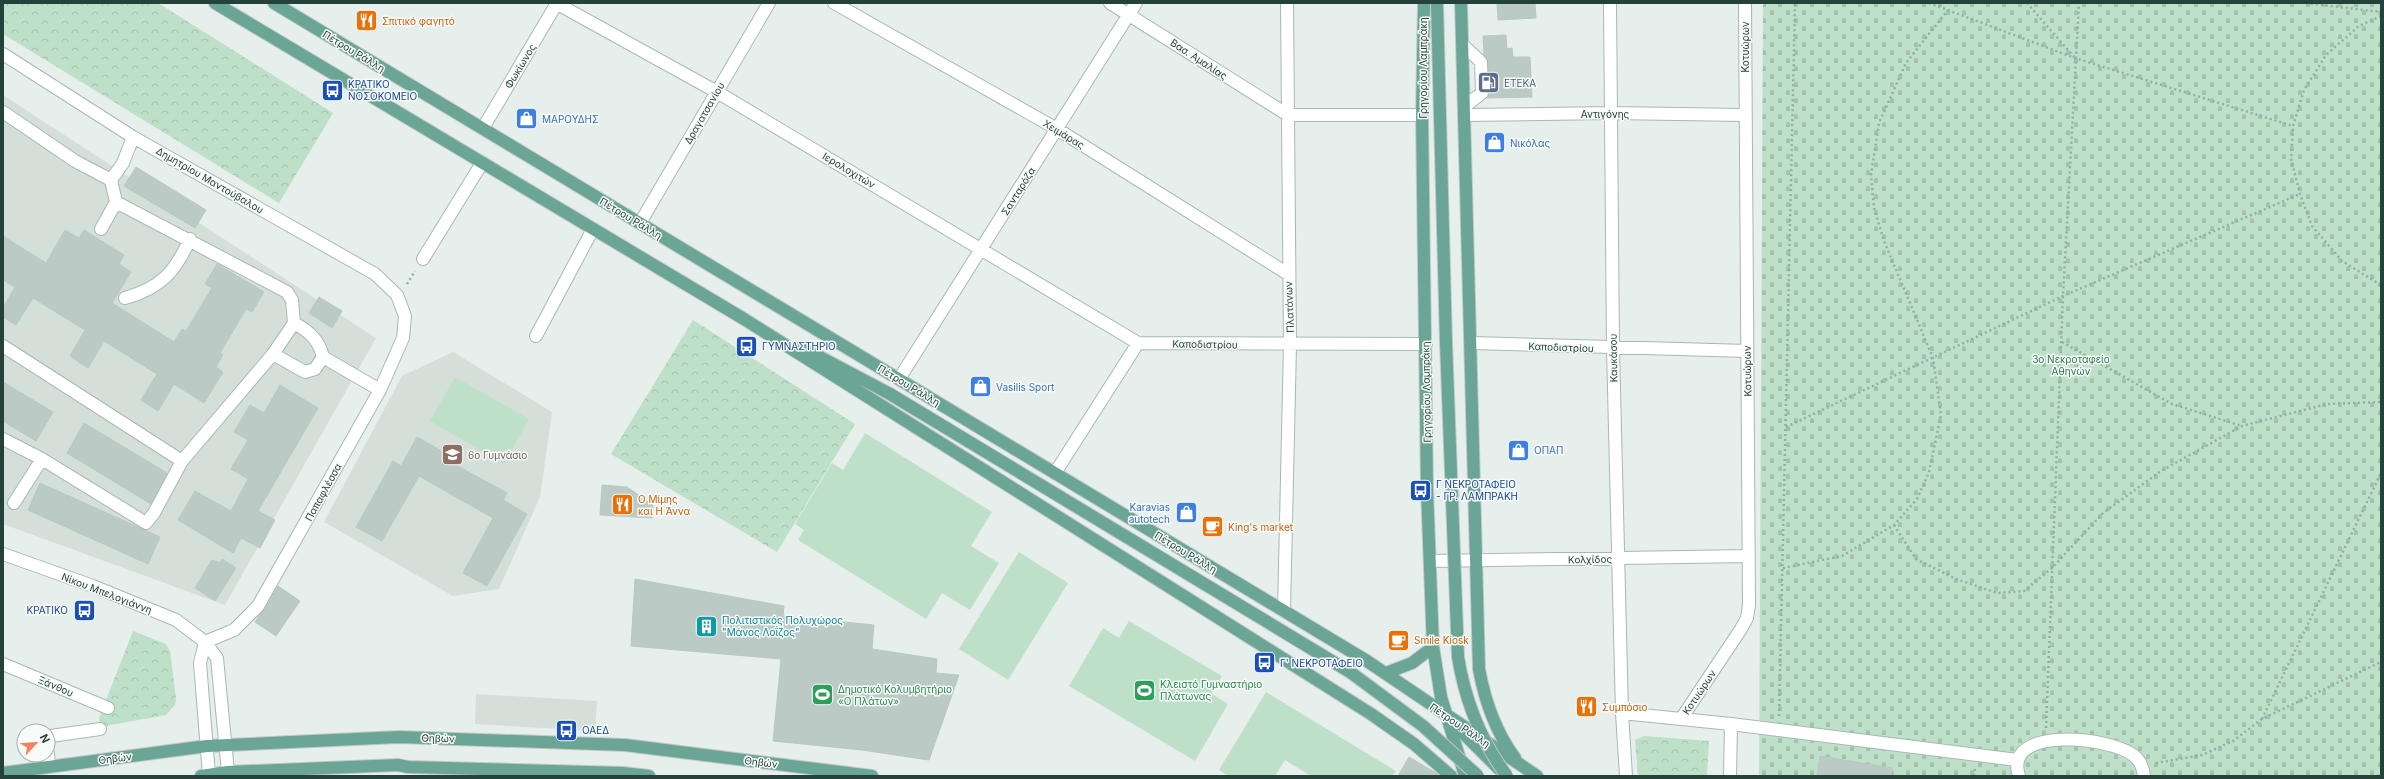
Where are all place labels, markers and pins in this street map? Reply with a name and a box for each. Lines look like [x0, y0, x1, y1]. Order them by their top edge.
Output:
restaurant icon: Σπιτικό φαγητό [353, 8, 379, 34]
place label: Σπιτικό φαγητό [382, 15, 455, 28]
fuel station icon: ΕΤΕΚΑ [1476, 70, 1502, 96]
bus stop icon: ΚΡΑΤΙΚΟ ΝΟΣΟΚΟΜΕΙΟ [319, 77, 345, 103]
place label: ΕΤΕΚΑ [1504, 77, 1536, 89]
place label: ΚΡΑΤΙΚΟ ΝΟΣΟΚΟΜΕΙΟ [348, 78, 417, 102]
shop icon: ΜΑΡΟΥΔΗΣ [514, 106, 540, 132]
place label: ΜΑΡΟΥΔΗΣ [542, 113, 599, 125]
shop icon: Νικόλας [1482, 130, 1508, 156]
place label: Νικόλας [1510, 137, 1551, 149]
bus stop icon: ΓΥΜΝΑΣΤΗΡΙΟ [734, 333, 760, 359]
place label: ΓΥΜΝΑΣΤΗΡΙΟ [762, 340, 836, 352]
shop icon: Vasilis Sport [967, 374, 993, 400]
place label: Vasilis Sport [996, 381, 1055, 393]
shop icon: ΟΠΑΠ [1505, 437, 1531, 463]
school or university icon: 6ο Γυμνάσιο [440, 442, 466, 468]
place label: ΟΠΑΠ [1534, 444, 1563, 456]
place label: 6ο Γυμνάσιο [468, 449, 527, 461]
bus stop icon: Γ ΝΕΚΡΟΤΑΦΕΙΟ - ΓΡ. ΛΑΜΠΡΑΚΗ [1408, 477, 1434, 503]
place label: Γ ΝΕΚΡΟΤΑΦΕΙΟ - ΓΡ. ΛΑΜΠΡΑΚΗ [1436, 478, 1518, 502]
restaurant icon: Ο Μίμης και Η Άννα [610, 492, 636, 518]
place label: Ο Μίμης και Η Άννα [638, 493, 690, 517]
shop icon: Karavias autotech [1173, 500, 1199, 526]
place label: Karavias autotech [1129, 501, 1170, 525]
cafe icon: King's market [1199, 514, 1225, 540]
place label: King's market [1228, 521, 1294, 533]
bus stop icon: ΚΡΑΤΙΚΟ [71, 597, 97, 623]
place label: ΚΡΑΤΙΚΟ [26, 604, 68, 616]
building icon: Πολιτιστικός Πολυχώρος "Μάνος Λοΐζος" [694, 613, 720, 639]
place label: Πολιτιστικός Πολυχώρος "Μάνος Λοΐζος" [722, 614, 843, 638]
cafe icon: Smile Kiosk [1385, 627, 1411, 653]
place label: Smile Kiosk [1414, 634, 1469, 646]
bus stop icon: Γ' ΝΕΚΡΟΤΑΦΕΙΟ [1251, 650, 1277, 676]
place label: Γ' ΝΕΚΡΟΤΑΦΕΙΟ [1280, 657, 1363, 669]
sports icon: Κλειστό Γυμναστήριο Πλάτωνας [1132, 677, 1158, 703]
place label: Κλειστό Γυμναστήριο Πλάτωνας [1160, 678, 1262, 702]
sports icon: Δημοτικό Κολυμβητήριο «Ο Πλάτων» [809, 682, 835, 708]
place label: Δημοτικό Κολυμβητήριο «Ο Πλάτων» [838, 683, 952, 707]
restaurant icon: Συμπόσιο [1574, 694, 1600, 720]
place label: Συμπόσιο [1602, 701, 1648, 713]
bus stop icon: ΟΑΕΔ [553, 717, 579, 743]
place label: ΟΑΕΔ [582, 724, 609, 736]

